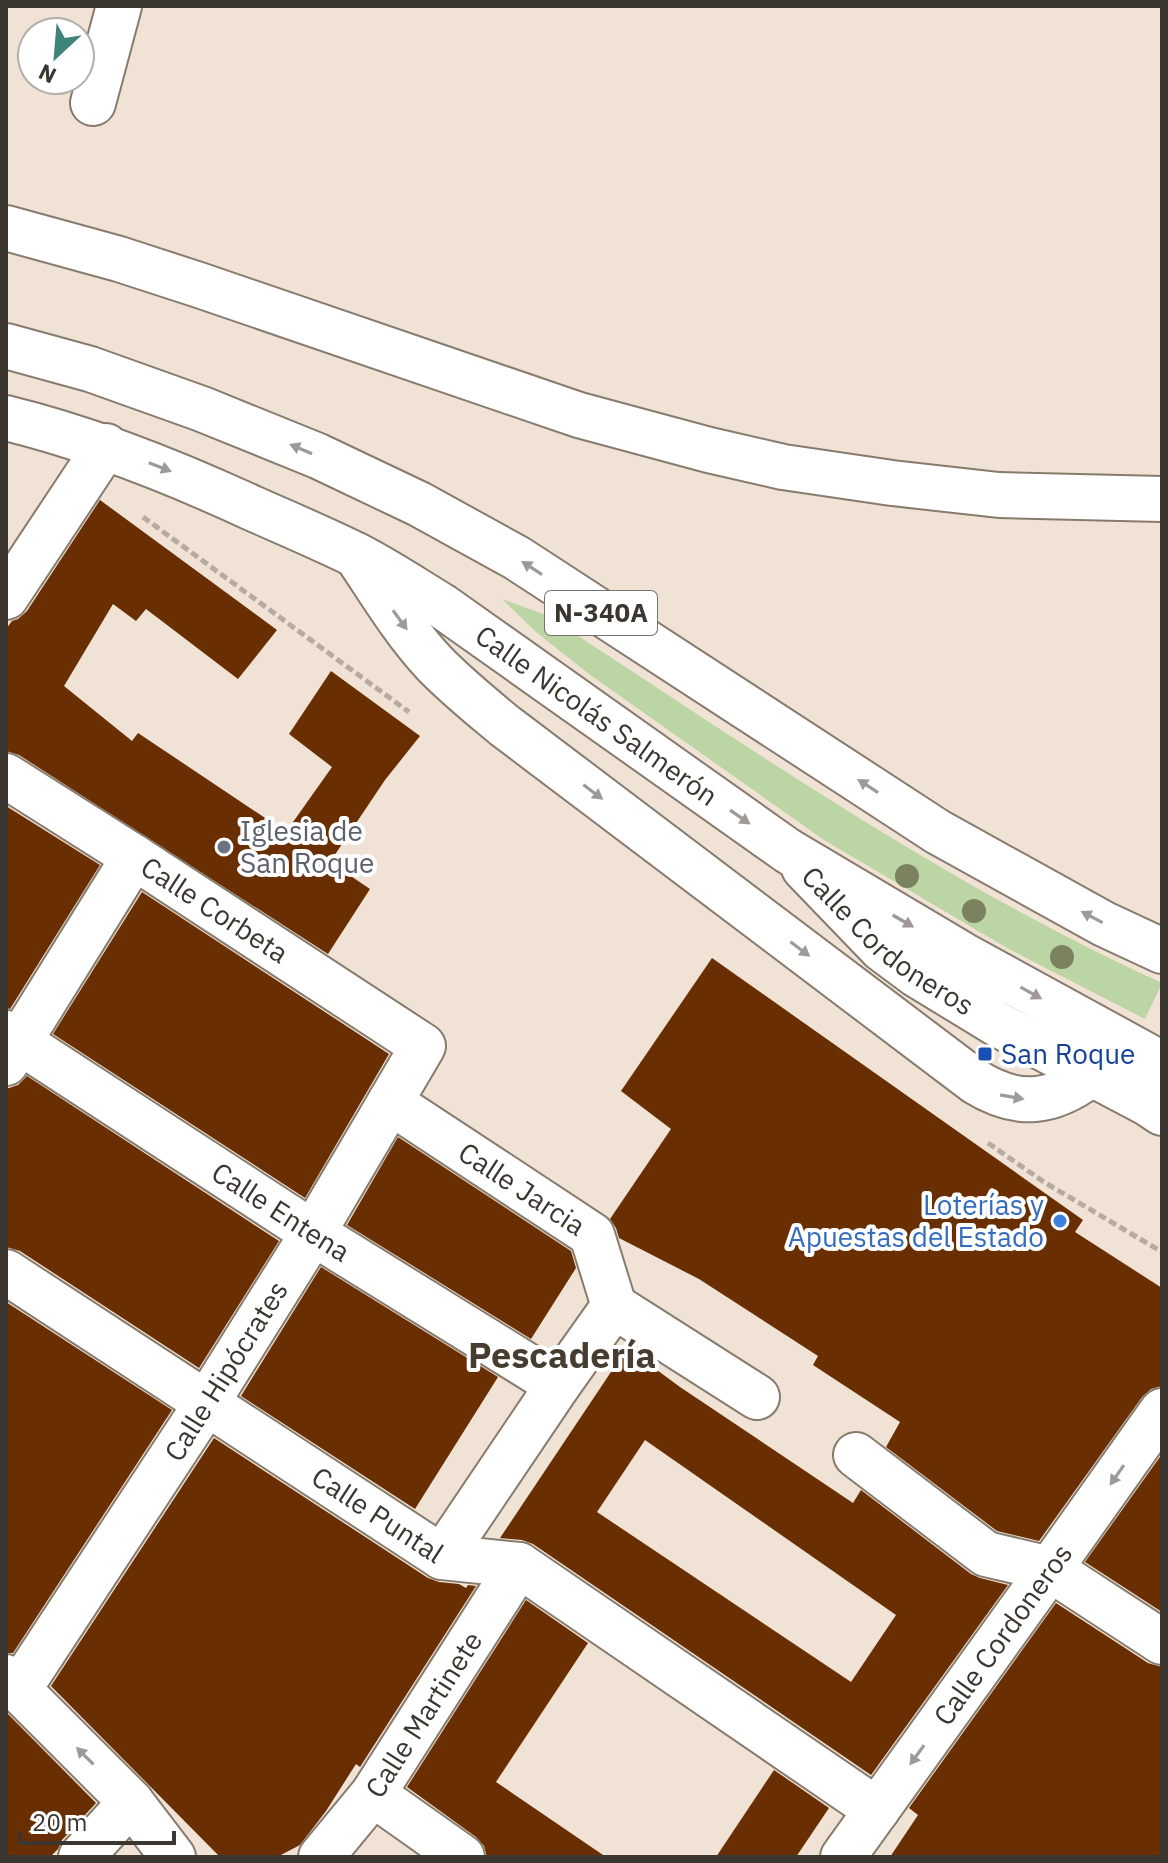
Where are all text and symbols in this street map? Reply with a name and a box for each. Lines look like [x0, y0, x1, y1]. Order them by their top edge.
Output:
north arrow [16, 16, 96, 96]
text: N [33, 58, 61, 91]
one-way arrow [289, 442, 313, 455]
one-way arrow [148, 461, 172, 474]
one-way arrow [522, 560, 543, 575]
road number: N-340A [545, 591, 657, 635]
one-way arrow [392, 609, 408, 630]
street label: Calle Nicolás Salmerón [468, 616, 726, 814]
one-way arrow [857, 778, 878, 793]
one-way arrow [583, 784, 603, 800]
one-way arrow [729, 809, 750, 825]
place label: Iglesia de San Roque [240, 812, 374, 881]
marker: Iglesia de San Roque [215, 838, 233, 856]
street label: Calle Corbeta [134, 848, 296, 971]
street label: Calle Cordoneros [794, 858, 981, 1023]
one-way arrow [1080, 911, 1103, 924]
one-way arrow [892, 914, 914, 928]
one-way arrow [790, 941, 810, 957]
one-way arrow [1020, 986, 1042, 1000]
place label: San Roque [1001, 1035, 1135, 1072]
marker: San Roque [976, 1045, 994, 1063]
one-way arrow [1000, 1091, 1025, 1103]
street label: Calle Jarcia [452, 1133, 593, 1244]
street label: Calle Entena [205, 1153, 357, 1270]
place label: Loterías y Apuestas del Estado [788, 1186, 1044, 1255]
marker: Loterías y Apuestas del Estado [1051, 1212, 1069, 1230]
street label: Calle Hipócrates [155, 1274, 296, 1468]
district label: Pescadería [468, 1331, 656, 1378]
street label: Calle Puntal [305, 1458, 451, 1571]
one-way arrow [1110, 1464, 1125, 1485]
street label: Calle Cordoneros [925, 1536, 1080, 1732]
street label: Calle Martinete [356, 1624, 490, 1805]
one-way arrow [910, 1744, 926, 1765]
one-way arrow [76, 1747, 95, 1766]
scale bar [20, 1795, 174, 1845]
text: 20 m [32, 1806, 87, 1838]

